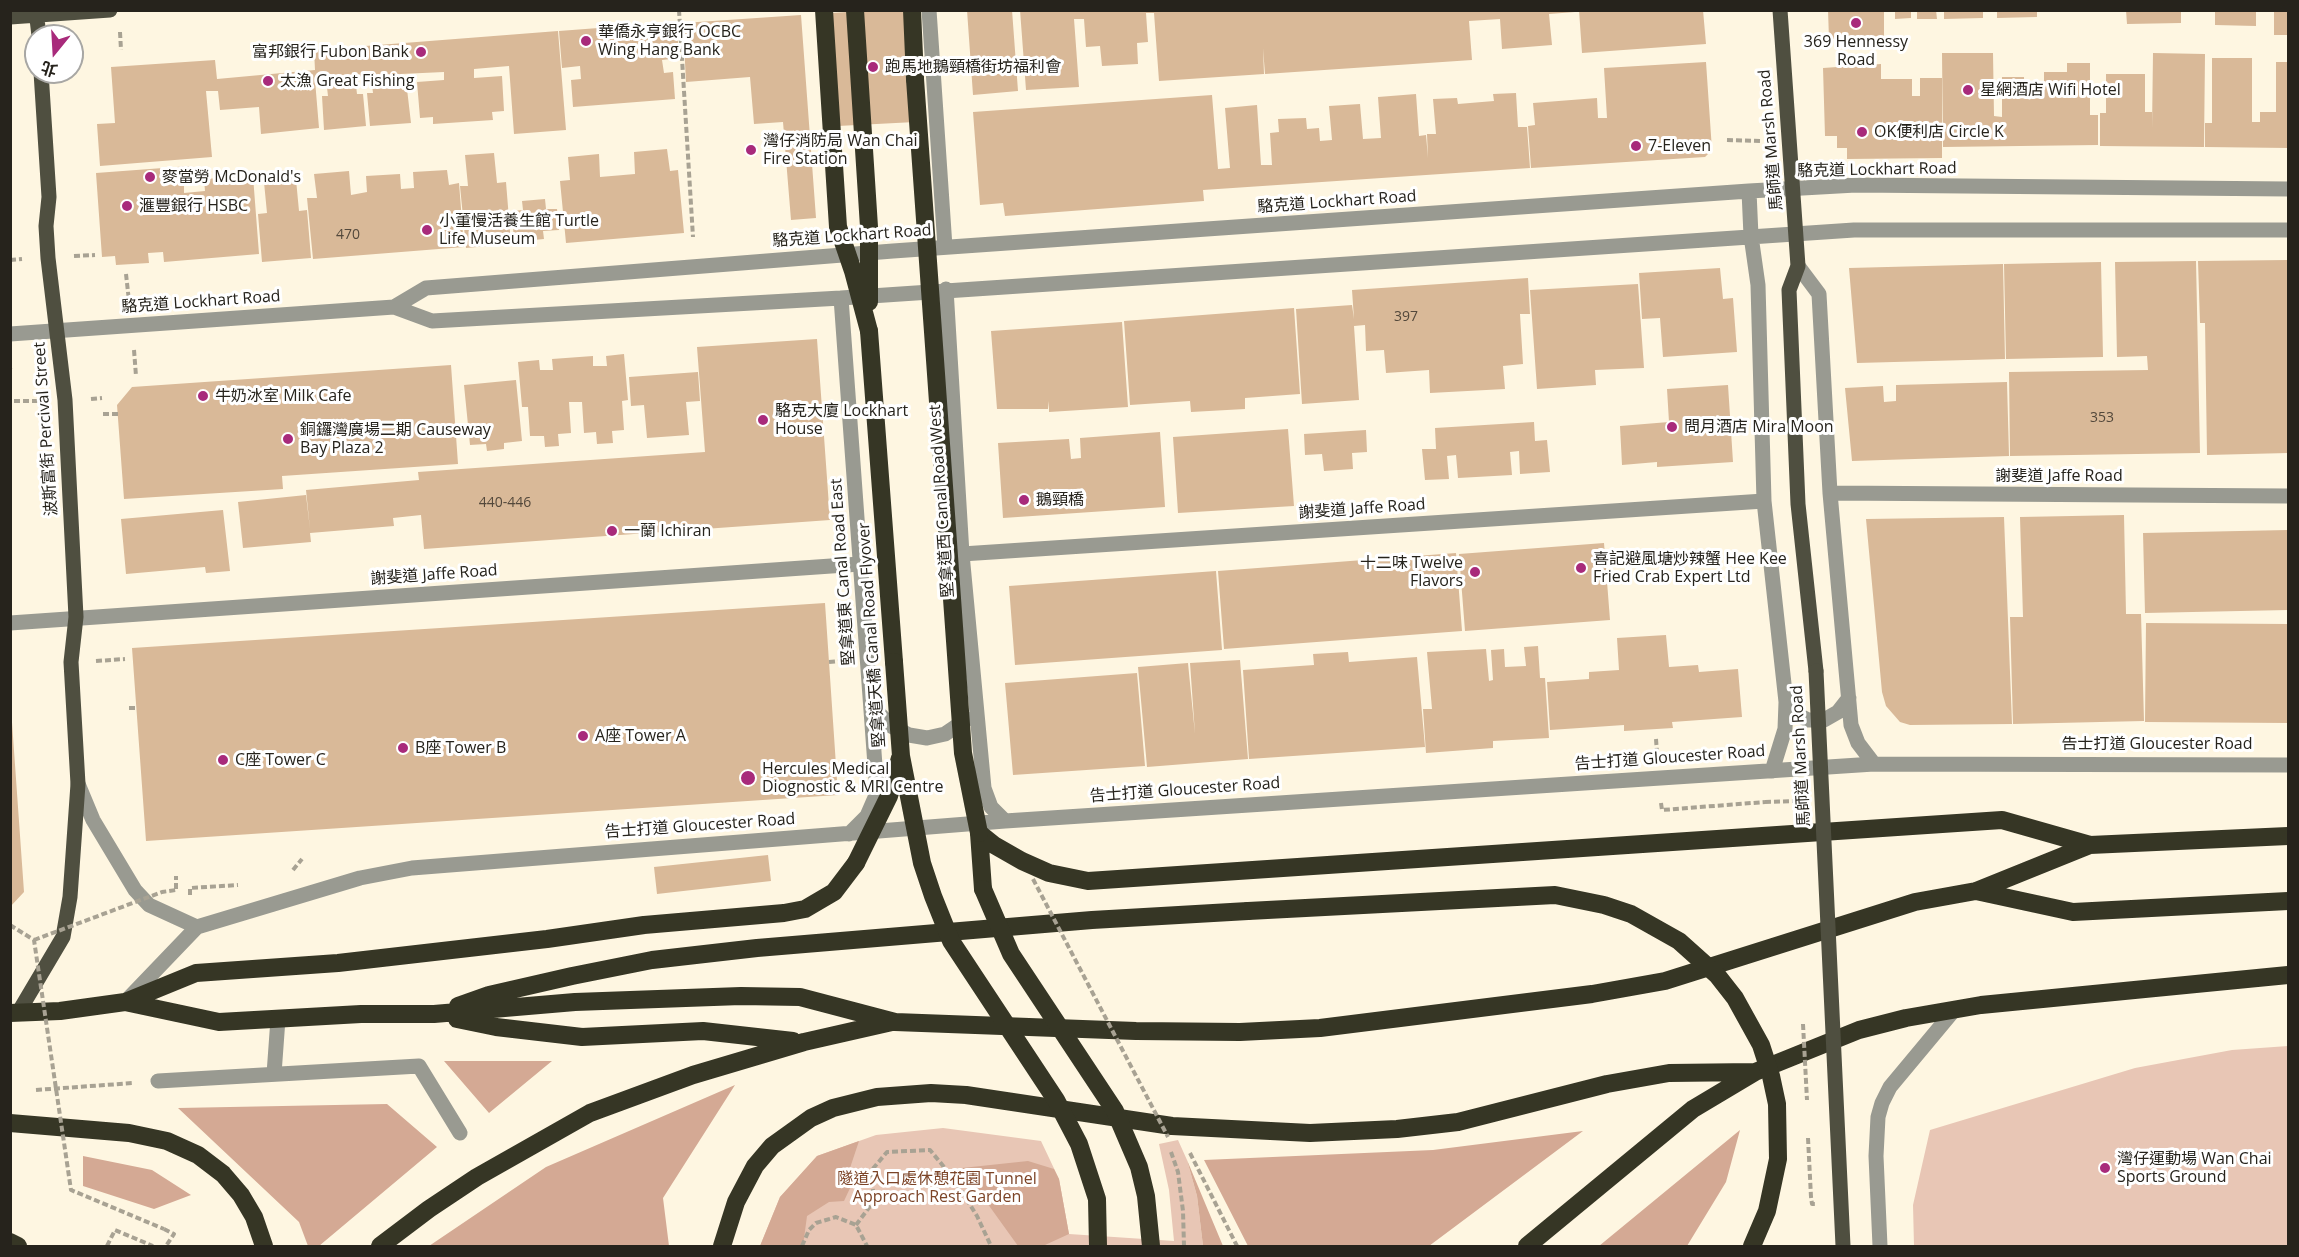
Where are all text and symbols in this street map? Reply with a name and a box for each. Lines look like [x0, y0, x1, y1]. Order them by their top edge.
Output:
marker: 369 Hennessy Road [1849, 16, 1863, 30]
place label: 華僑永亨銀行 OCBC Wing Hang Bank [598, 22, 741, 60]
north arrow [24, 24, 84, 84]
place label: 369 Hennessy Road [1804, 32, 1908, 70]
marker: 華僑永亨銀行 OCBC Wing Hang Bank [579, 34, 593, 48]
place label: 富邦銀行 Fubon Bank [252, 42, 409, 62]
marker: 富邦銀行 Fubon Bank [414, 45, 428, 59]
text: 北 [38, 56, 60, 82]
place label: 跑馬地鵝頸橋街坊福利會 [885, 57, 1061, 77]
marker: 跑馬地鵝頸橋街坊福利會 [866, 60, 880, 74]
street label: 馬師道 Marsh Road [1755, 69, 1787, 211]
place label: 太漁 Great Fishing [280, 71, 414, 91]
marker: 太漁 Great Fishing [261, 74, 275, 88]
place label: 星網酒店 Wifi Hotel [1980, 80, 2121, 100]
marker: 星網酒店 Wifi Hotel [1961, 83, 1975, 97]
place label: OK便利店 Circle K [1874, 122, 2004, 142]
marker: OK便利店 Circle K [1855, 125, 1869, 139]
place label: 灣仔消防局 Wan Chai Fire Station [763, 131, 918, 169]
place label: 7-Eleven [1648, 136, 1711, 156]
marker: 7-Eleven [1629, 139, 1643, 153]
marker: 灣仔消防局 Wan Chai Fire Station [744, 143, 758, 157]
street label: 駱克道 Lockhart Road [1797, 159, 1957, 181]
place label: 麥當勞 McDonald's [162, 167, 301, 187]
marker: 麥當勞 McDonald's [143, 170, 157, 184]
street label: 駱克道 Lockhart Road [1257, 187, 1417, 217]
place label: 滙豐銀行 HSBC [139, 196, 248, 216]
marker: 滙豐銀行 HSBC [120, 199, 134, 213]
place label: 小董慢活養生館 Turtle Life Museum [439, 211, 599, 249]
street label: 駱克道 Lockhart Road [772, 221, 932, 251]
marker: 小董慢活養生館 Turtle Life Museum [420, 223, 434, 237]
house number: 470 [336, 227, 360, 243]
street label: 駱克道 Lockhart Road [121, 287, 281, 317]
house number: 397 [1394, 309, 1418, 325]
street label: 波斯富街 Percival Street [30, 341, 62, 517]
place label: 牛奶冰室 Milk Cafe [215, 386, 352, 406]
marker: 牛奶冰室 Milk Cafe [196, 389, 210, 403]
place label: 駱克大廈 Lockhart House [775, 401, 908, 439]
street label: 堅拿道西 Canal Road West [926, 404, 958, 598]
house number: 353 [2090, 410, 2114, 426]
marker: 駱克大廈 Lockhart House [756, 413, 770, 427]
place label: 問月酒店 Mira Moon [1684, 417, 1834, 437]
place label: 銅鑼灣廣場二期 Causeway Bay Plaza 2 [300, 420, 491, 458]
marker: 問月酒店 Mira Moon [1665, 420, 1679, 434]
marker: 銅鑼灣廣場二期 Causeway Bay Plaza 2 [281, 432, 295, 446]
street label: 謝斐道 Jaffe Road [1995, 466, 2123, 486]
street label: 堅拿道東 Canal Road East [827, 478, 859, 666]
place label: 鵝頸橋 [1036, 490, 1084, 510]
marker: 鵝頸橋 [1017, 493, 1031, 507]
house number: 440-446 [479, 495, 531, 511]
street label: 謝斐道 Jaffe Road [1298, 495, 1426, 523]
place label: 一蘭 Ichiran [624, 521, 711, 541]
street label: 堅拿道天橋 Canal Road Flyover [855, 522, 889, 748]
marker: 一蘭 Ichiran [605, 524, 619, 538]
place label: 喜記避風塘炒辣蟹 Hee Kee Fried Crab Expert Ltd [1593, 549, 1787, 587]
place label: 十二味 Twelve Flavors [1360, 553, 1463, 591]
street label: 謝斐道 Jaffe Road [370, 561, 498, 589]
marker: 喜記避風塘炒辣蟹 Hee Kee Fried Crab Expert Ltd [1574, 561, 1588, 575]
marker: 十二味 Twelve Flavors [1468, 565, 1482, 579]
street label: 馬師道 Marsh Road [1788, 685, 1814, 827]
place label: A座 Tower A [595, 726, 686, 746]
marker: A座 Tower A [576, 729, 590, 743]
street label: 告士打道 Gloucester Road [2061, 734, 2253, 754]
place label: B座 Tower B [415, 738, 506, 758]
marker: B座 Tower B [396, 741, 410, 755]
street label: 告士打道 Gloucester Road [1574, 742, 1766, 774]
place label: C座 Tower C [235, 750, 326, 770]
marker: C座 Tower C [216, 753, 230, 767]
place label: Hercules Medical Diognostic & MRI Centre [762, 759, 943, 797]
marker: Hercules Medical Diognostic & MRI Centre [739, 769, 757, 787]
street label: 告士打道 Gloucester Road [1089, 774, 1281, 806]
street label: 告士打道 Gloucester Road [604, 810, 796, 842]
place label: 灣仔運動場 Wan Chai Sports Ground [2117, 1149, 2272, 1187]
marker: 灣仔運動場 Wan Chai Sports Ground [2098, 1161, 2112, 1175]
park label: 隧道入口處休憩花園 Tunnel Approach Rest Garden [837, 1169, 1037, 1207]

